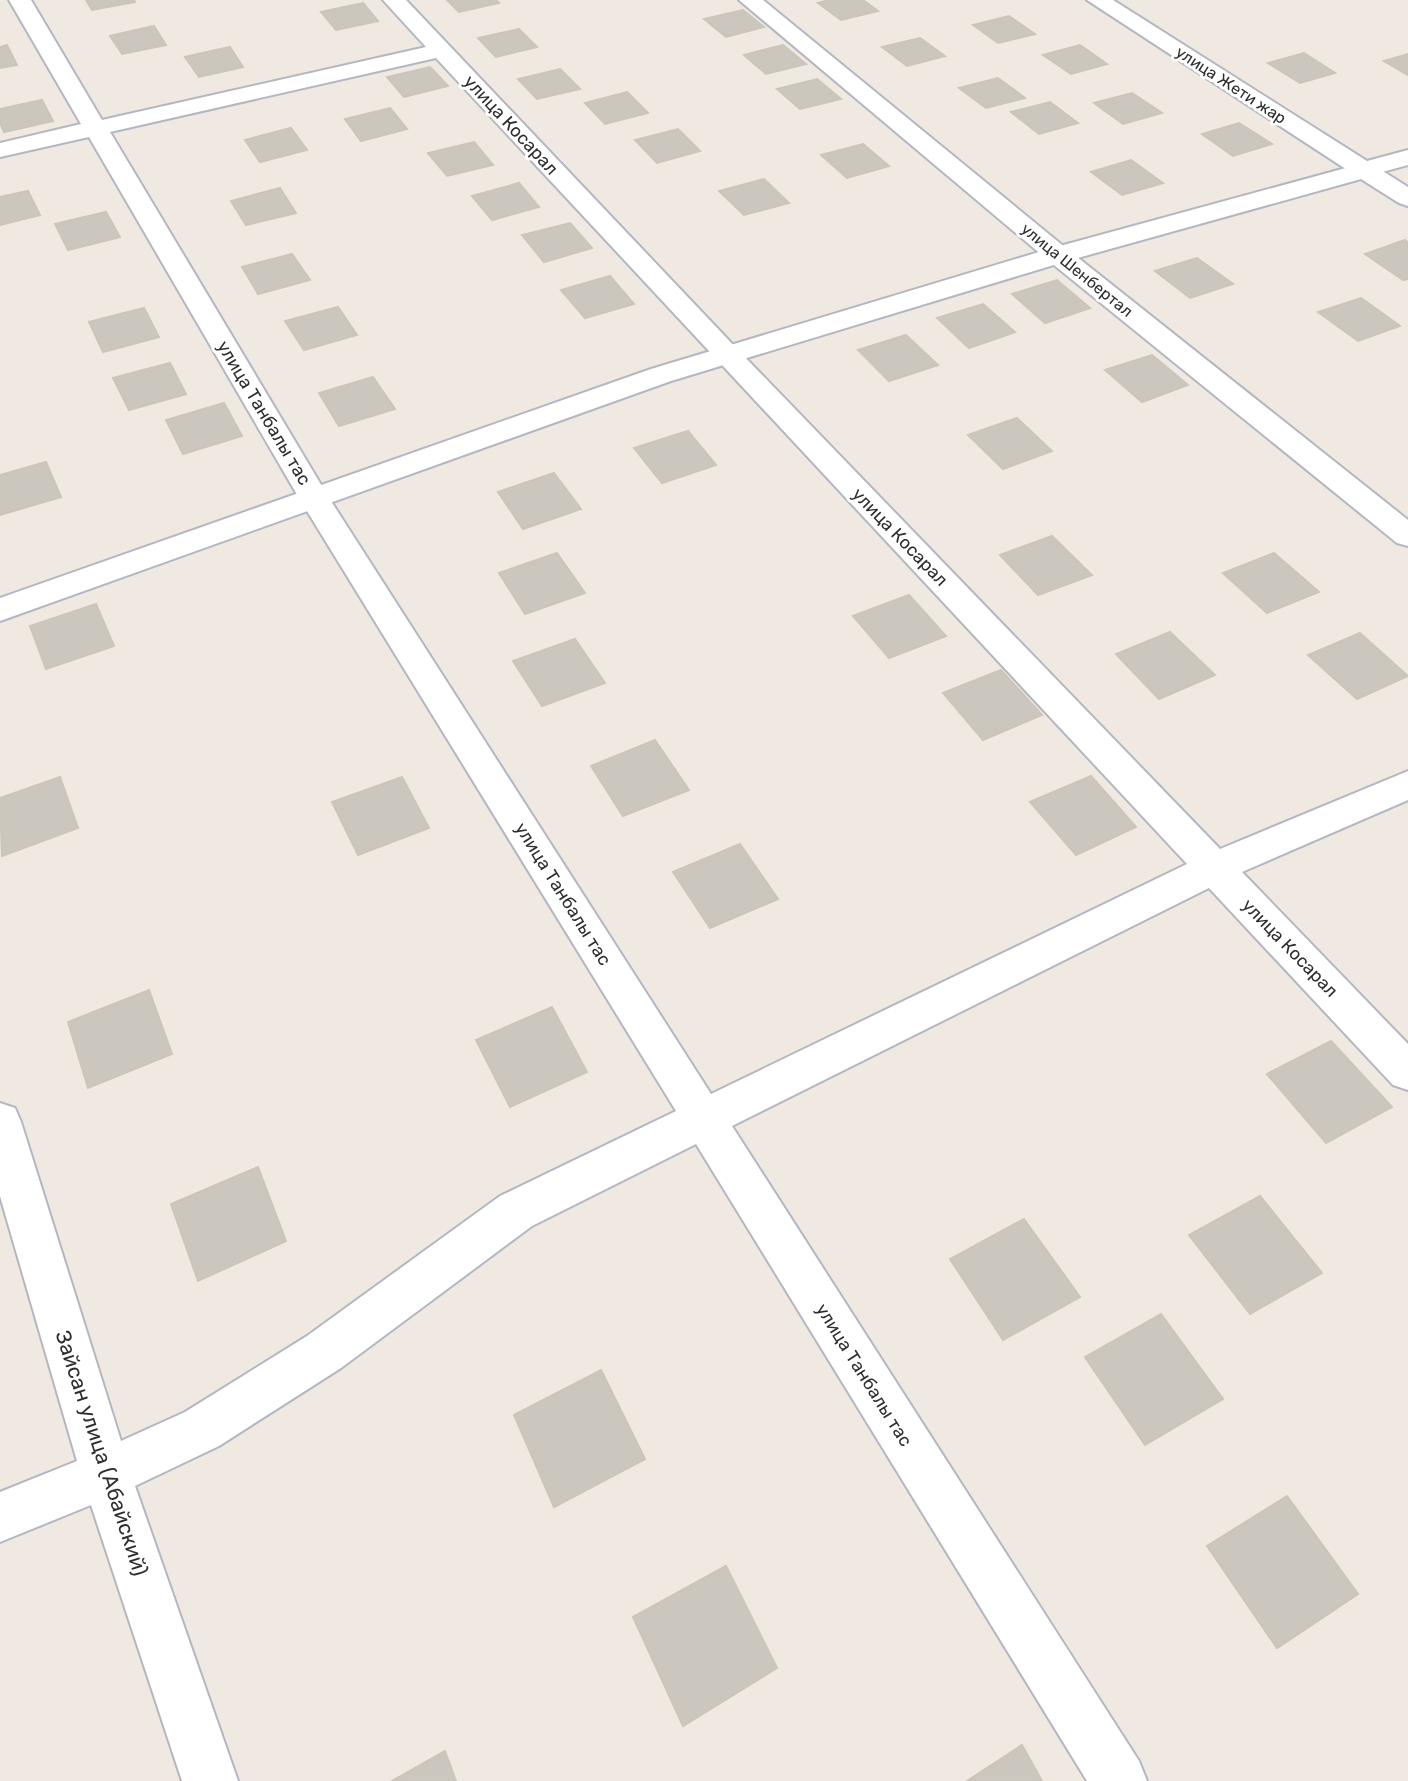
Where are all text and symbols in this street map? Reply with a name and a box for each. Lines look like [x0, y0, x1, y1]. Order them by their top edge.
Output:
street label: улица Жети жар [1172, 42, 1290, 128]
street label: улица Косарал [459, 71, 563, 179]
street label: улица Шенбертал [1017, 219, 1137, 321]
street label: улица Танбалы тас [212, 337, 316, 489]
street label: улица Косарал [847, 483, 953, 591]
street label: улица Танбалы тас [510, 818, 616, 970]
street label: улица Косарал [1237, 894, 1343, 1002]
street label: улица Танбалы тас [811, 1299, 917, 1451]
street label: Зайсан улица (Абайский) [50, 1327, 154, 1579]

